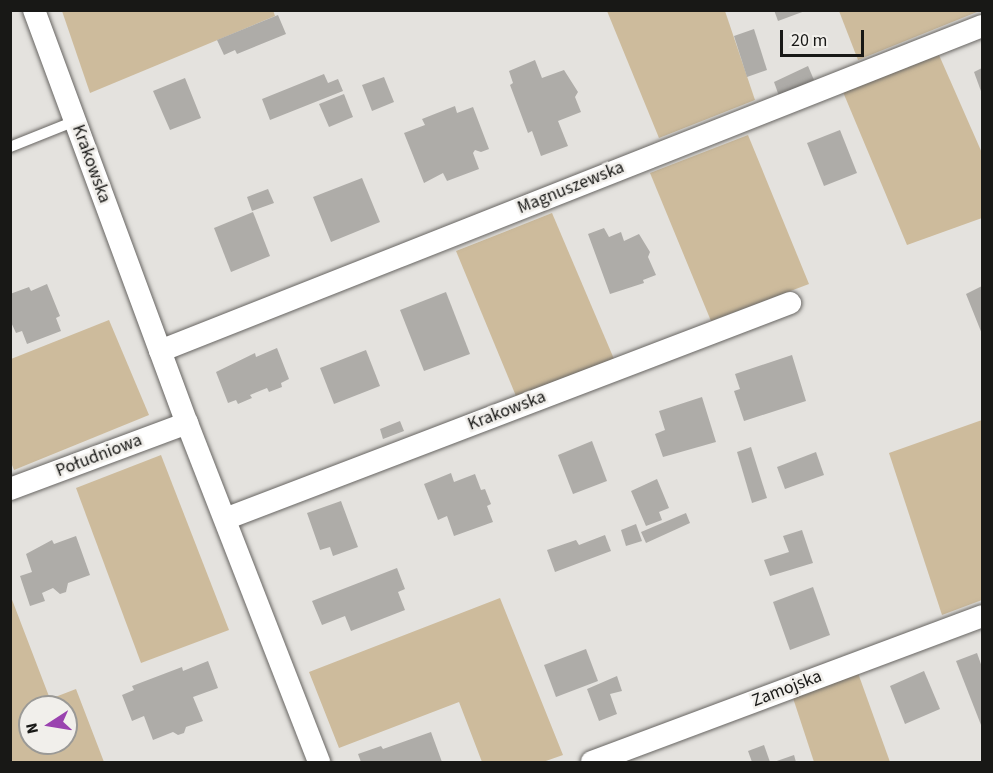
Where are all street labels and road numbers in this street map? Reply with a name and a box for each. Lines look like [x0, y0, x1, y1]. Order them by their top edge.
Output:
street label: Krakowska [67, 122, 115, 206]
street label: Magnuszewska [514, 157, 628, 219]
street label: Krakowska [465, 386, 549, 436]
street label: Południowa [53, 430, 145, 482]
street label: Zamojska [749, 666, 825, 712]

